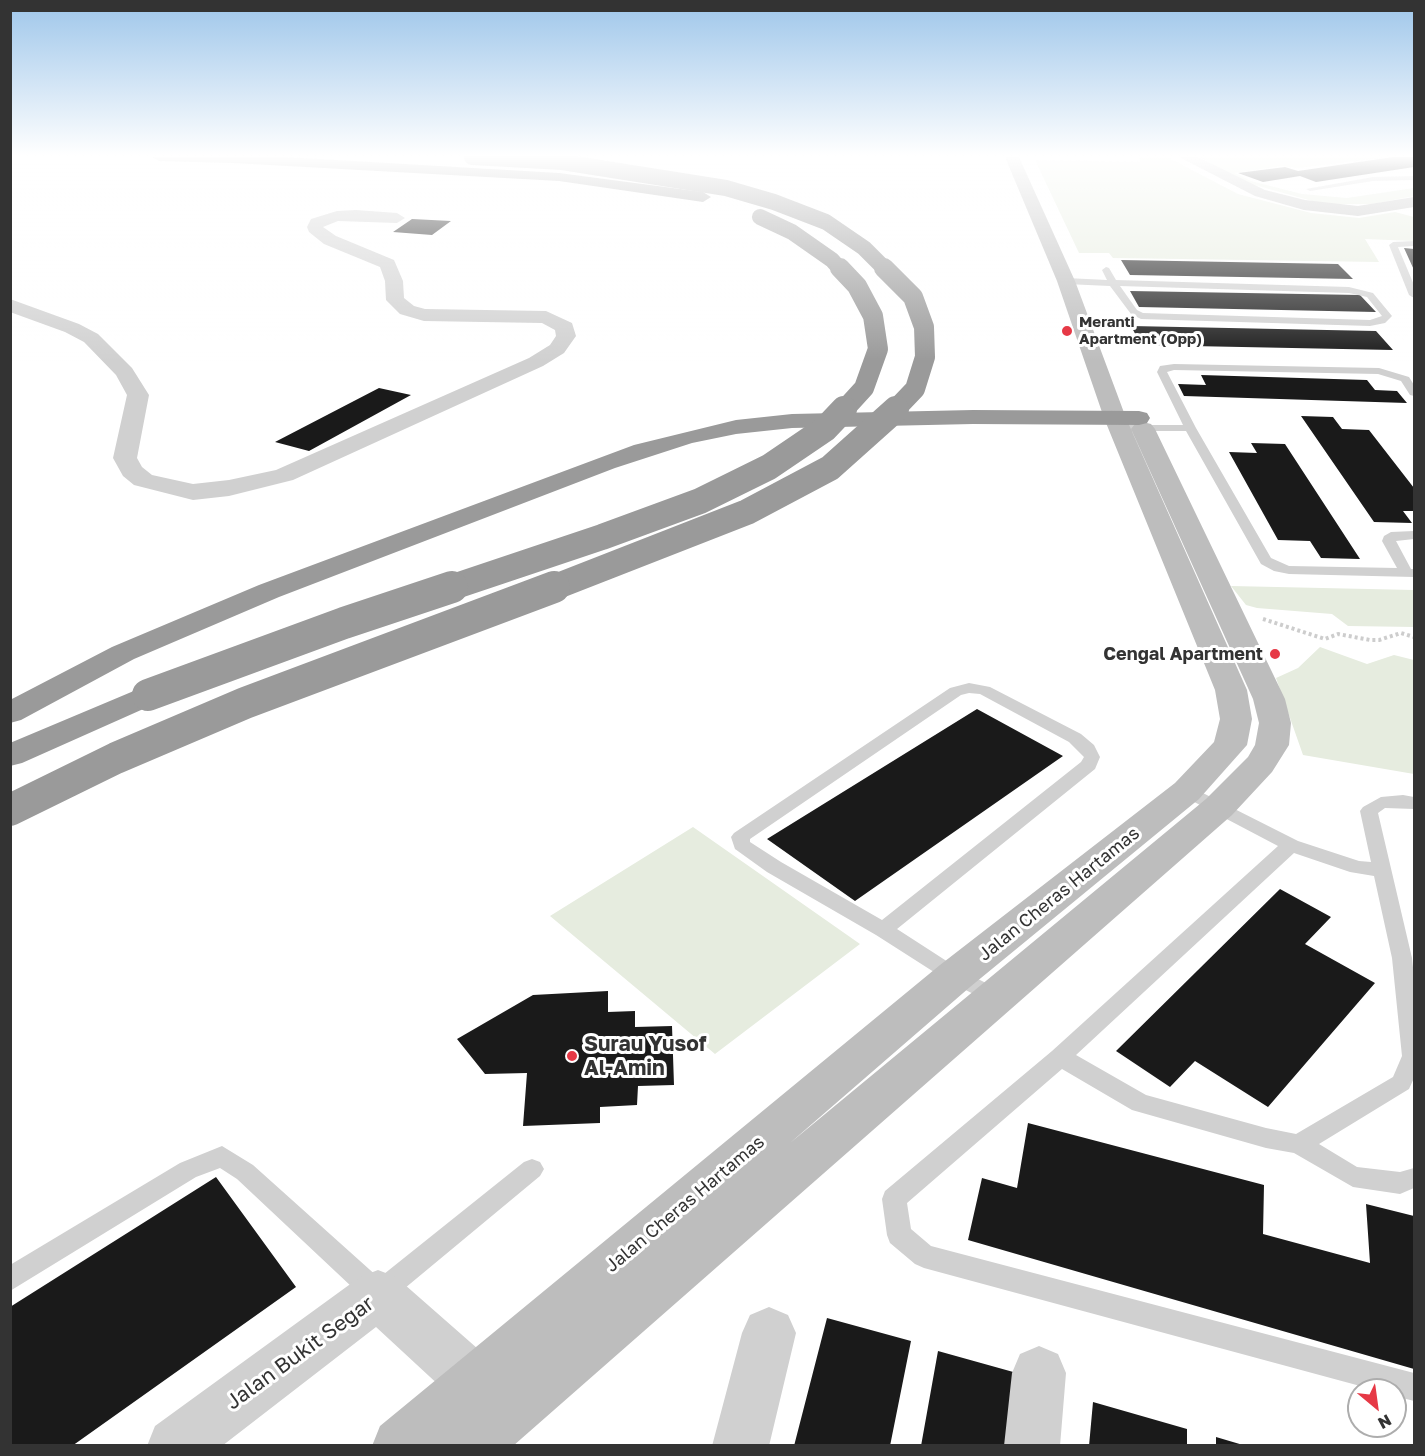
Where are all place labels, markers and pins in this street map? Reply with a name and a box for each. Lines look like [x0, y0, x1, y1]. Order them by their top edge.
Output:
place label: Meranti Apartment (Opp) [1079, 313, 1202, 348]
marker: Meranti Apartment (Opp) [1060, 324, 1074, 338]
place label: Cengal Apartment [1103, 643, 1263, 665]
marker: Cengal Apartment [1268, 647, 1282, 661]
place label: Surau Yusof Al-Amin [584, 1031, 706, 1081]
marker: Surau Yusof Al-Amin [565, 1049, 579, 1063]

